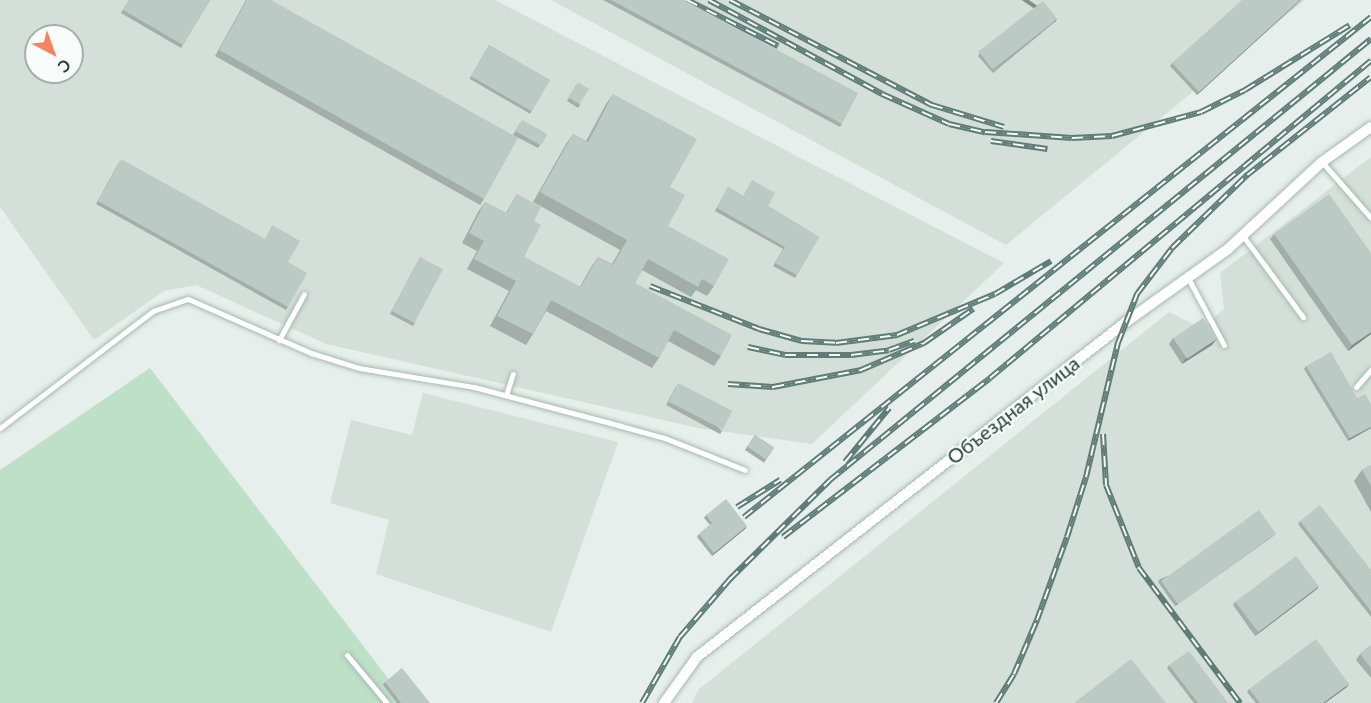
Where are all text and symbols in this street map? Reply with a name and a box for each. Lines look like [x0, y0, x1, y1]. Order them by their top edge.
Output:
north arrow [24, 24, 84, 84]
text: С [55, 56, 75, 77]
street label: Объездная улица [942, 351, 1084, 469]

